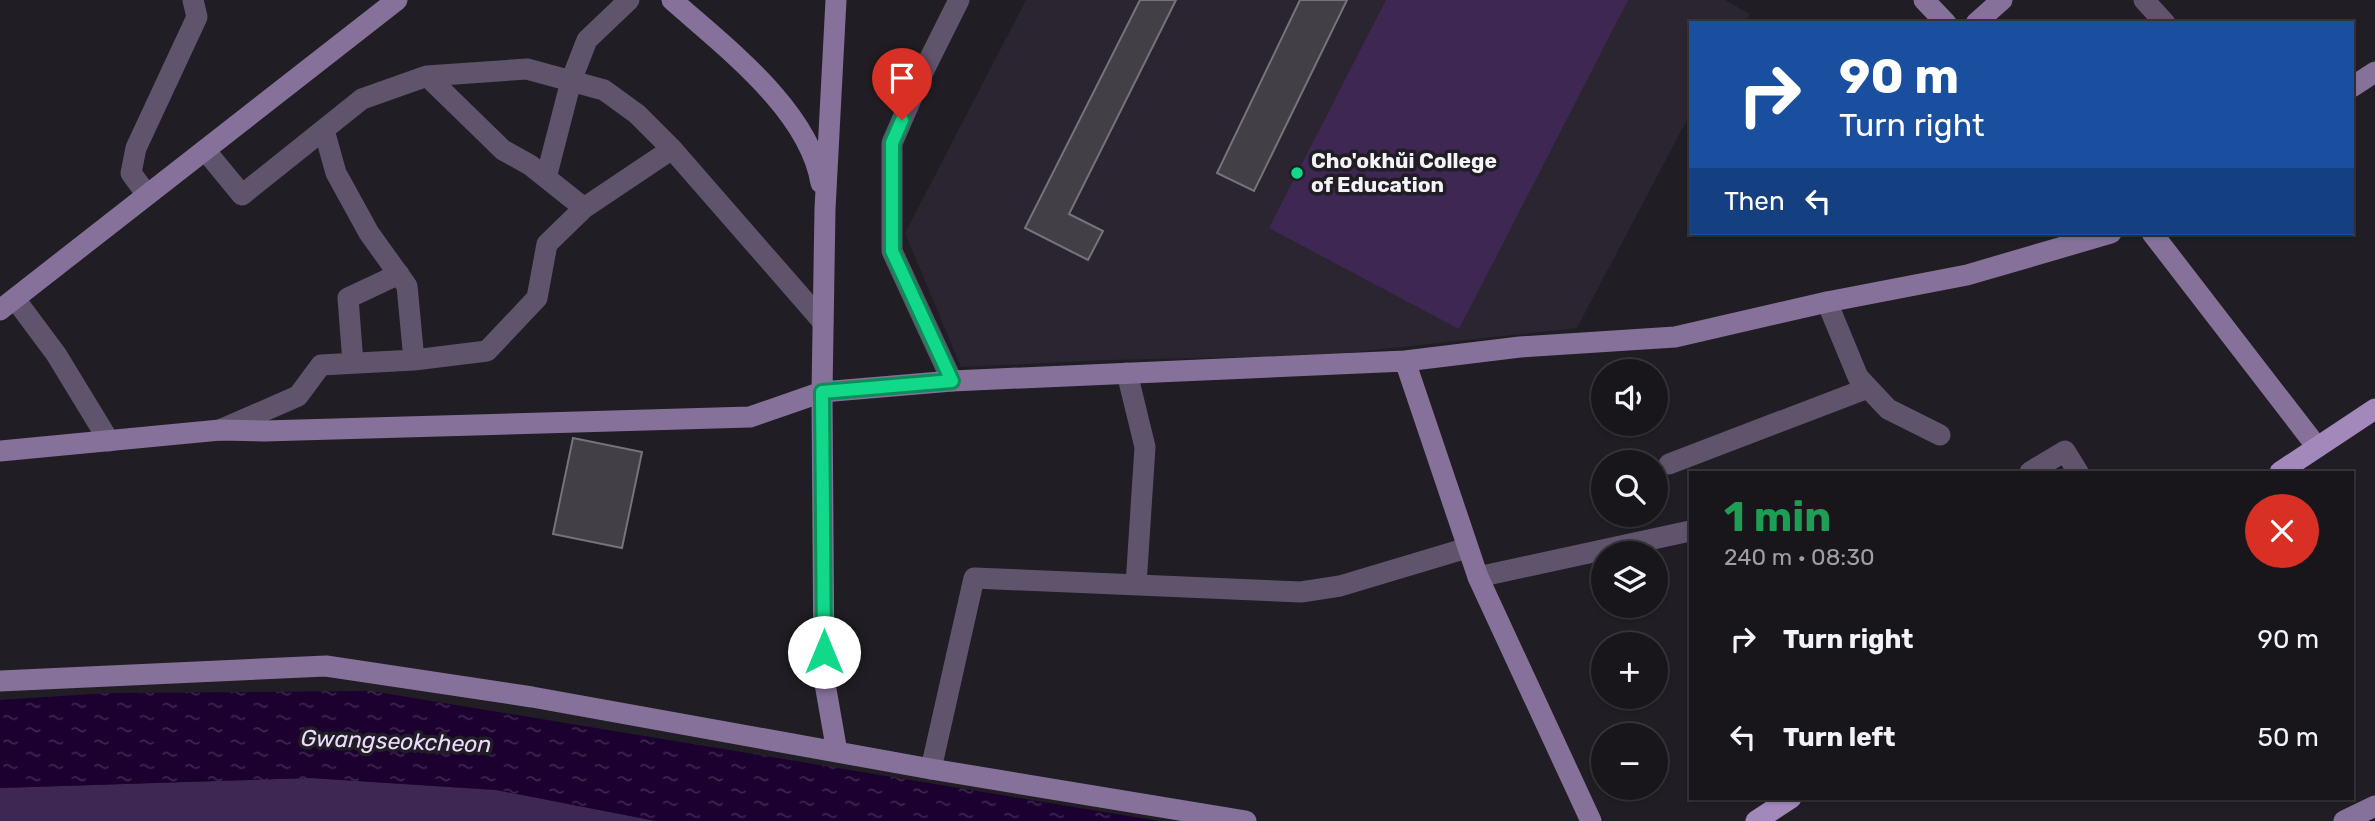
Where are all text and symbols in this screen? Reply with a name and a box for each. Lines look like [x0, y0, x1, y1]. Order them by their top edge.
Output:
text: 90 m [1839, 47, 1959, 105]
pin [872, 48, 932, 120]
icon: right [1724, 49, 1815, 140]
icon: arrive [883, 59, 921, 97]
text: Turn right [1839, 106, 1984, 144]
place label: Cho'okhŭi College of Education [1311, 148, 1497, 197]
marker: Cho'okhŭi College of Education [1289, 165, 1305, 181]
icon: left [1799, 182, 1837, 220]
text: Then [1724, 186, 1785, 217]
map controls [1591, 359, 1668, 800]
button: sound [1591, 359, 1668, 436]
button: search [1591, 450, 1668, 527]
text: 1 min [1724, 492, 1831, 542]
button: close [2245, 494, 2319, 568]
button: layers [1591, 541, 1668, 618]
text: 240 m · 08:30 [1724, 543, 1875, 571]
position arrow [787, 615, 861, 689]
icon: right [1724, 620, 1762, 658]
text: Turn right [1783, 624, 1913, 655]
text: 90 m [2258, 624, 2319, 655]
button: + [1591, 632, 1668, 709]
icon: left [1724, 718, 1762, 756]
text: Turn left [1783, 722, 1895, 753]
text: 50 m [2258, 722, 2319, 753]
button: − [1591, 723, 1668, 800]
water label: Gwangseokcheon [300, 724, 492, 758]

